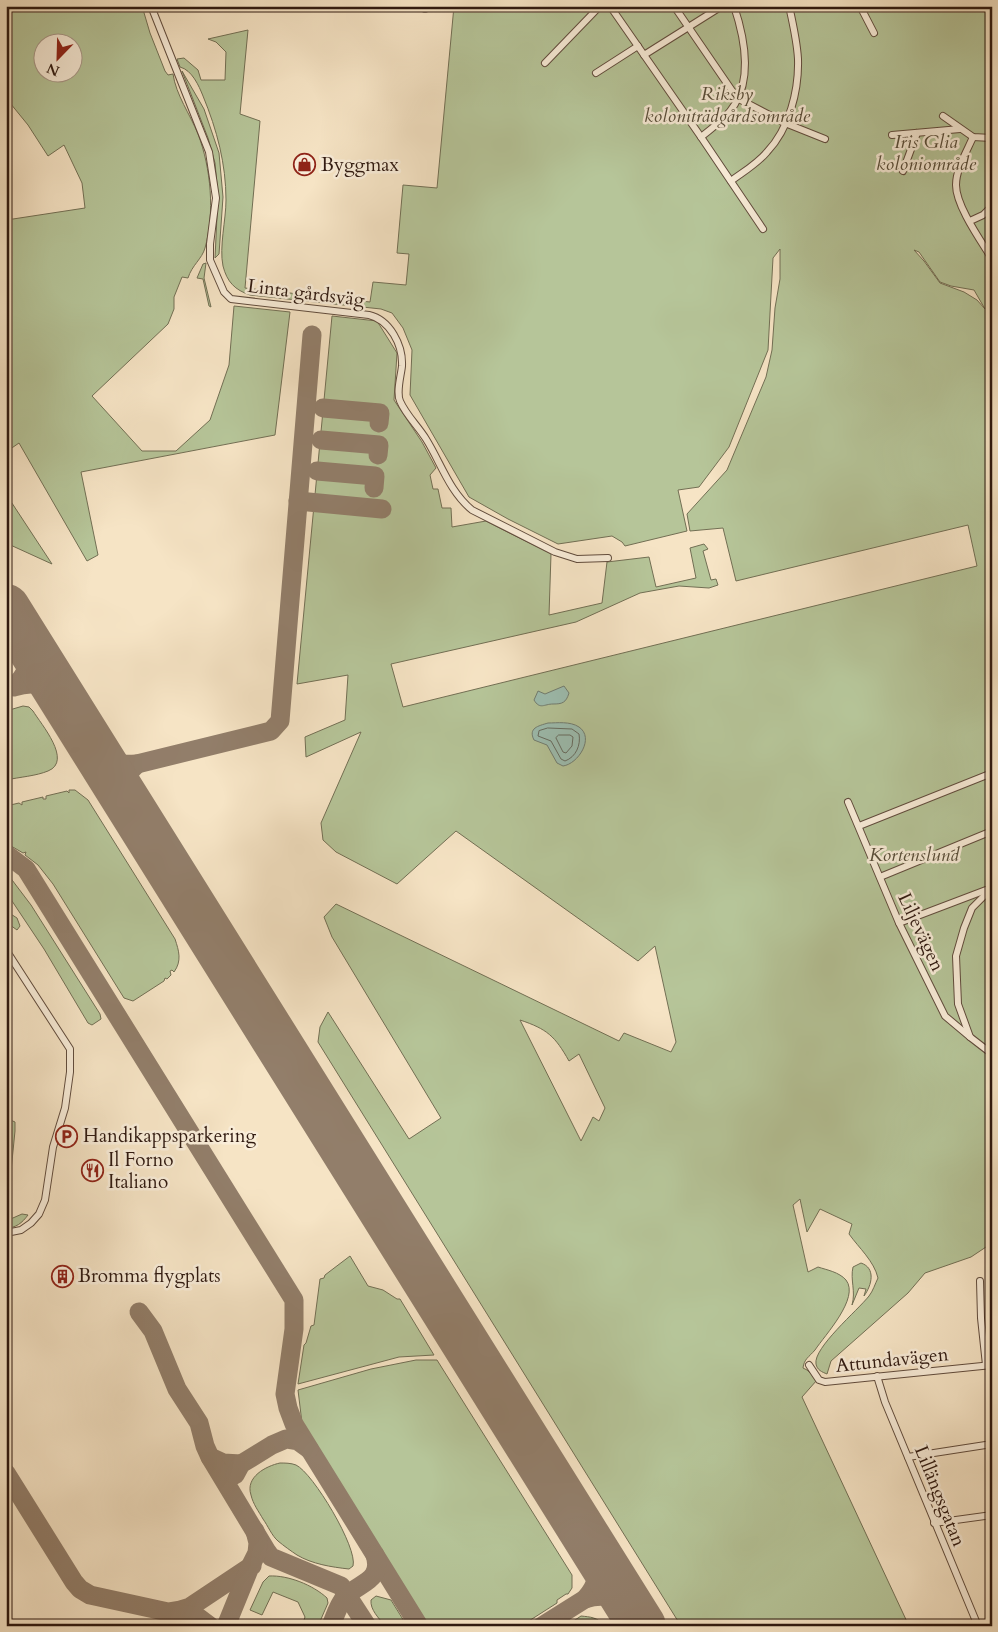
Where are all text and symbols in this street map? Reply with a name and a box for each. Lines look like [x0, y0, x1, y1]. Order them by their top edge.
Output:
north arrow [32, 32, 82, 82]
text: N [44, 58, 62, 81]
park label: Riksby koloniträdgårdsområde [644, 81, 811, 129]
park label: Iris Glia koloniområde [876, 129, 977, 177]
place label: Byggmax [321, 152, 400, 178]
shop icon: Byggmax [293, 153, 317, 177]
street label: Linta gårdsväg [246, 273, 366, 313]
park label: Kortenslund [869, 842, 960, 868]
street label: Liljevägen [892, 889, 951, 976]
place label: Handikappsparkering [83, 1123, 256, 1149]
parking icon: Handikappsparkering [55, 1124, 79, 1148]
place label: Il Forno Italiano [108, 1147, 174, 1195]
restaurant icon: Il Forno Italiano [80, 1159, 104, 1183]
place label: Bromma flygplats [78, 1263, 221, 1289]
building icon: Bromma flygplats [50, 1264, 74, 1288]
street label: Attundavägen [834, 1341, 950, 1379]
street label: Lillängsgatan [908, 1442, 972, 1550]

